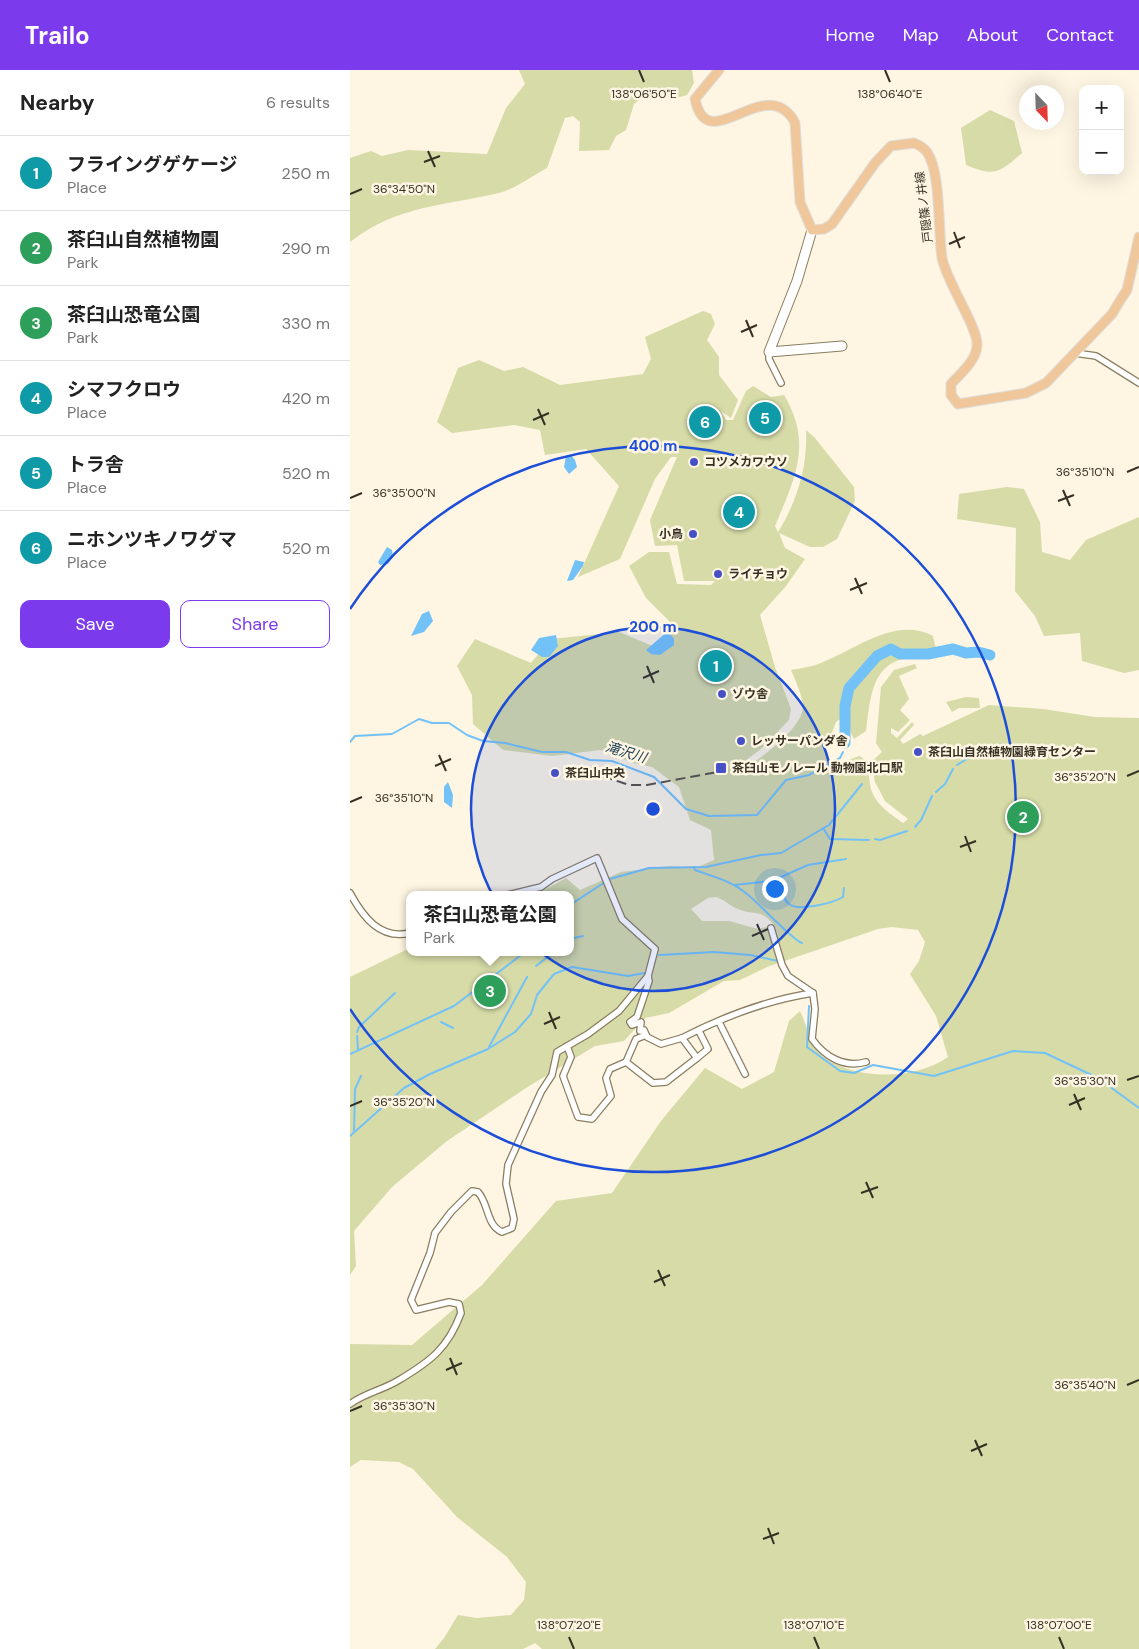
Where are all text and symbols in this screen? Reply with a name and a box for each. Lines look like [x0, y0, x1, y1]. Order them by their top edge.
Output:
text: Trailo [25, 20, 90, 51]
text: Home [825, 23, 875, 47]
text: Map [903, 23, 939, 47]
text: About [967, 23, 1018, 47]
text: Contact [1046, 23, 1114, 47]
north arrow [1019, 85, 1064, 130]
map controls [1079, 85, 1124, 175]
button: + [1079, 85, 1124, 130]
text: 138°06'50"E [611, 86, 677, 102]
text: 138°06'40"E [857, 86, 923, 102]
text: Nearby [20, 89, 94, 117]
text: 6 results [266, 92, 330, 113]
button: − [1079, 130, 1124, 175]
text: フライングゲケージ [67, 152, 238, 177]
text: 1 [33, 163, 39, 184]
text: 250 m [282, 163, 330, 184]
street label: 戸隠篠ノ井線 [912, 170, 936, 244]
text: Place [67, 177, 107, 198]
text: 36°34'50"N [373, 181, 435, 197]
text: 茶臼山自然植物園 [67, 227, 219, 252]
text: 2 [31, 238, 41, 259]
text: 290 m [281, 238, 330, 259]
text: Park [67, 252, 99, 273]
text: 茶臼山恐竜公園 [67, 302, 200, 327]
text: 3 [31, 313, 41, 334]
text: 330 m [282, 313, 330, 334]
text: Park [67, 327, 99, 348]
text: シマフクロウ [67, 377, 181, 402]
text: 4 [31, 388, 41, 409]
text: 420 m [282, 388, 330, 409]
pin: 5 [749, 399, 781, 437]
text: Place [67, 402, 107, 423]
pin: 6 [689, 403, 721, 441]
text: 400 m [629, 436, 677, 456]
text: トラ舎 [67, 452, 124, 477]
place label: コツメカワウソ [704, 454, 788, 470]
marker: コツメカワウソ [688, 456, 700, 468]
text: 5 [31, 463, 41, 484]
text: 520 m [282, 463, 330, 484]
text: 36°35'10"N [1056, 464, 1114, 480]
text: Place [67, 477, 107, 498]
text: 36°35'00"N [372, 485, 436, 501]
pin: 4 [723, 493, 755, 531]
place label: 小鳥 [659, 526, 683, 542]
text: ニホンツキノワグマ [67, 527, 237, 552]
marker: 小鳥 [687, 528, 699, 540]
text: 6 [31, 538, 41, 559]
text: 520 m [282, 538, 330, 559]
text: Place [67, 552, 107, 573]
place label: ライチョウ [728, 566, 788, 582]
marker: ライチョウ [712, 568, 724, 580]
button: Save [20, 600, 170, 648]
button: Share [180, 600, 330, 648]
text: 200 m [629, 617, 677, 637]
pin: 1 [700, 647, 732, 685]
place label: ゾウ舎 [732, 686, 768, 702]
marker: ゾウ舎 [716, 688, 728, 700]
place label: レッサーパンダ舎 [751, 733, 847, 749]
marker: レッサーパンダ舎 [735, 735, 747, 747]
water label: 滝沢川 [603, 737, 651, 767]
place label: 茶臼山自然植物園緑育センター [928, 744, 1096, 760]
marker: 茶臼山自然植物園緑育センター [912, 746, 924, 758]
place label: 茶臼山モノレール 動物園北口駅 [732, 760, 903, 776]
marker: 茶臼山モノレール 動物園北口駅 [714, 761, 728, 775]
place label: 茶臼山中央 [565, 765, 625, 781]
marker: 茶臼山中央 [549, 767, 561, 779]
text: 36°35'20"N [1054, 769, 1116, 785]
text: 36°35'10"N [375, 790, 433, 806]
pin: 2 [1007, 798, 1039, 836]
centre of rings [644, 800, 662, 818]
your location [762, 876, 788, 902]
popup [406, 891, 574, 956]
text: 茶臼山恐竜公園 [423, 902, 557, 927]
text: Park [423, 927, 455, 948]
pin: 3 [474, 972, 506, 1010]
text: 36°35'30"N [1054, 1073, 1116, 1089]
text: 36°35'20"N [373, 1094, 435, 1110]
text: 36°35'40"N [1054, 1377, 1116, 1393]
text: 36°35'30"N [373, 1398, 435, 1414]
text: 138°07'20"E [537, 1617, 601, 1633]
text: 138°07'10"E [783, 1617, 845, 1633]
text: 138°07'00"E [1026, 1617, 1092, 1633]

